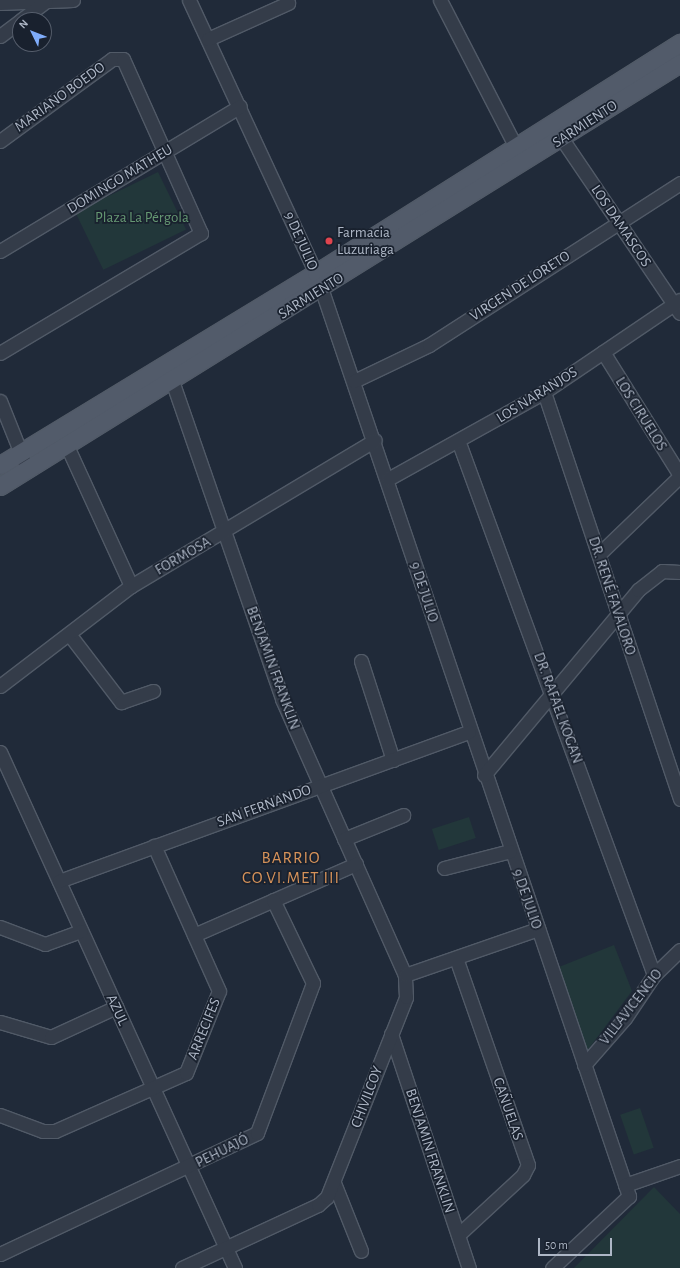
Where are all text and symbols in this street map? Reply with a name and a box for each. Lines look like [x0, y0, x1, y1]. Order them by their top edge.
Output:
north arrow [12, 12, 52, 52]
text: N [17, 18, 30, 31]
street label: MARIANO BOEDO [11, 58, 109, 136]
street label: SARMIENTO [549, 96, 621, 152]
street label: DOMINGO MATHEU [64, 140, 176, 218]
street label: LOS DAMASCOS [587, 182, 655, 270]
park label: Plaza La Pérgola [95, 209, 189, 227]
street label: 9 DE JULIO [280, 209, 322, 273]
place label: Farmacia Luzuriaga [337, 223, 394, 258]
marker: Farmacia Luzuriaga [324, 236, 334, 246]
street label: VIRGEN DE LORETO [466, 247, 574, 325]
street label: SARMIENTO [275, 269, 347, 323]
street label: LOS NARANJOS [493, 363, 581, 427]
street label: LOS CIRUELOS [611, 374, 671, 454]
street label: FORMOSA [152, 533, 214, 579]
street label: DR. RENÉ FAVALORO [584, 534, 640, 658]
street label: 9 DE JULIO [406, 560, 442, 624]
street label: BENJAMIN FRANKLIN [242, 604, 304, 732]
street label: DR. RAFAEL KOGAN [530, 650, 586, 766]
street label: SAN FERNANDO [214, 781, 314, 831]
district label: BARRIO CO.VI.MET III [242, 848, 340, 888]
street label: 9 DE JULIO [508, 867, 546, 931]
street label: VILLAVICENCIO [596, 965, 666, 1049]
street label: AZUL [102, 992, 132, 1028]
street label: ARRECIFES [183, 996, 225, 1062]
street label: CHIVILCOY [347, 1064, 387, 1130]
street label: CAÑUELAS [489, 1075, 527, 1143]
street label: BENJAMIN FRANKLIN [401, 1086, 459, 1216]
street label: PEHUAJÓ [192, 1130, 252, 1172]
scale bar [540, 1230, 614, 1256]
text: 50 m [545, 1239, 568, 1251]

